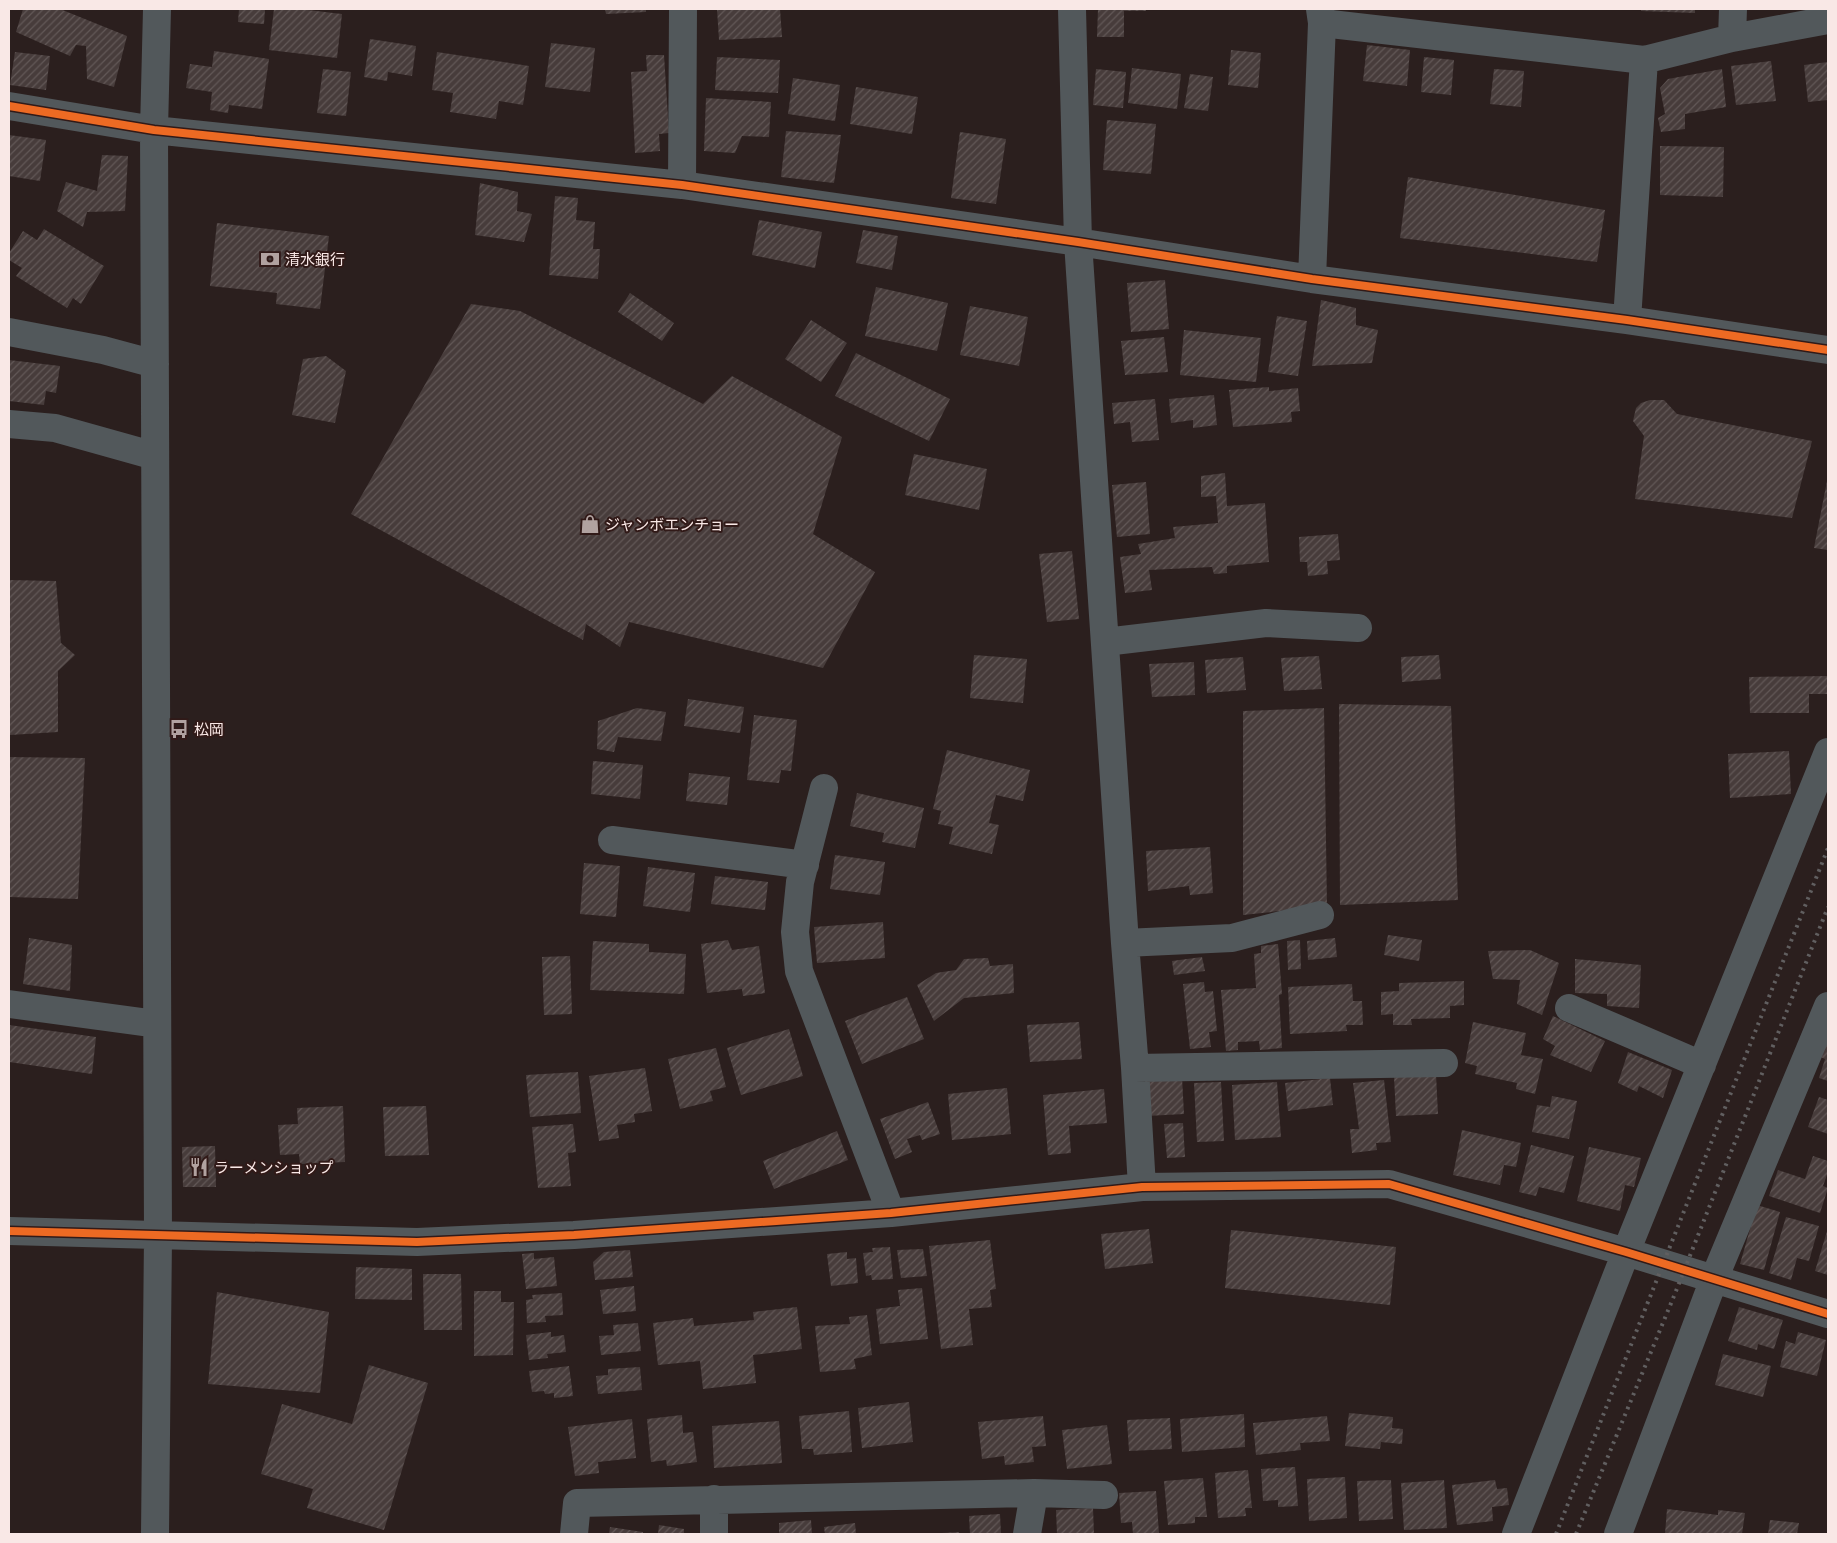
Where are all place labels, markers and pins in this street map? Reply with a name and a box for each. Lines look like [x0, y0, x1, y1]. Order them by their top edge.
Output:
bank icon: 清水銀行 [259, 248, 281, 270]
place label: 清水銀行 [285, 249, 345, 269]
shop icon: ジャンボエンチョー [579, 513, 601, 535]
place label: ジャンボエンチョー [605, 514, 739, 534]
bus stop icon: 松岡 [168, 718, 190, 740]
place label: 松岡 [194, 719, 224, 739]
restaurant icon: ラーメンショップ [188, 1156, 210, 1178]
place label: ラーメンショップ [214, 1157, 333, 1177]

